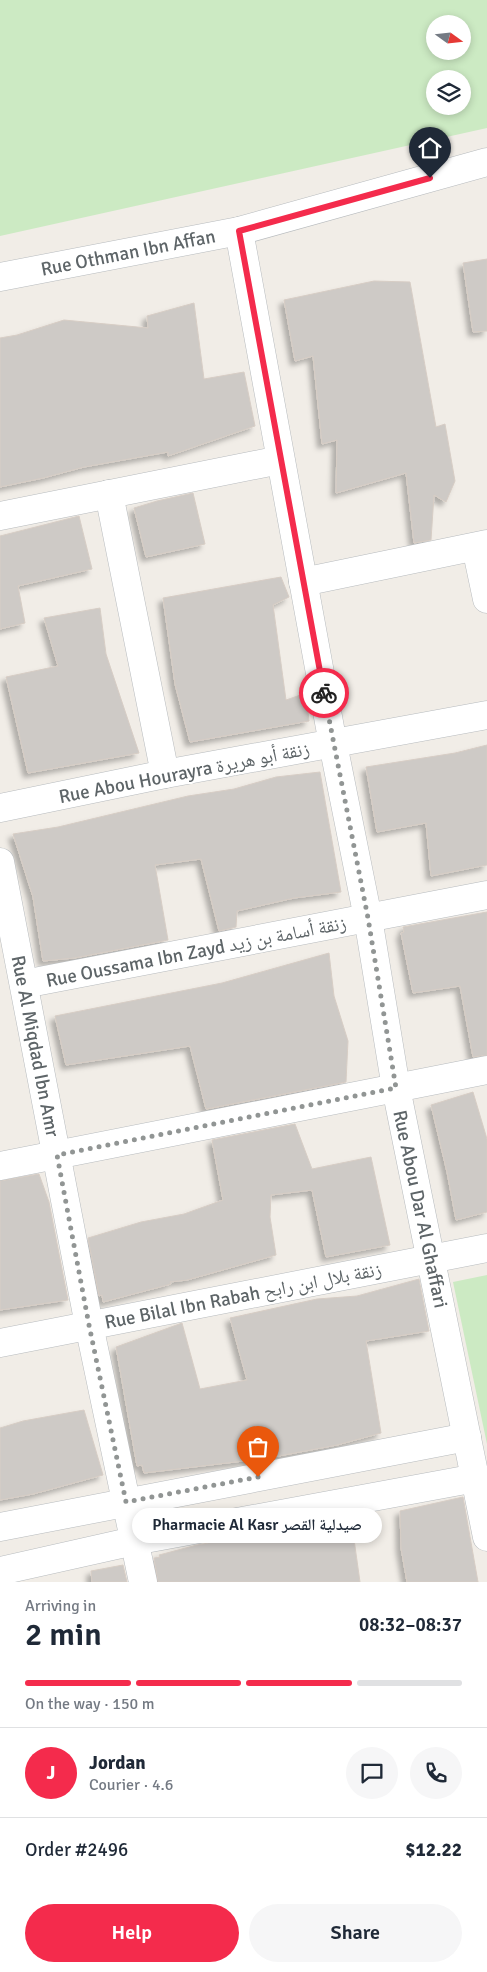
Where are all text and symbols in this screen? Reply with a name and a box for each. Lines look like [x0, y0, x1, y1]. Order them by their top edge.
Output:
north arrow [426, 15, 471, 60]
map controls [426, 15, 471, 115]
button: layers [426, 70, 471, 115]
pin [409, 127, 451, 178]
icon: home [416, 134, 444, 162]
street label: Rue Othman Ibn Affan [39, 224, 218, 282]
courier [299, 668, 349, 718]
icon: bike [310, 679, 338, 707]
street label: Rue Abou Hourayra زنقة أبو هريرة [57, 737, 312, 809]
street label: Rue Oussama Ibn Zayd زنقة أسامة بن زيد [44, 911, 348, 993]
street label: Rue Al Miqdad Ibn Amr [6, 953, 64, 1139]
street label: Rue Abou Dar Al Ghaffari [387, 1108, 453, 1310]
street label: Rue Bilal Ibn Rabah زنقة بلال ابن رابح [103, 1257, 384, 1335]
pin [237, 1426, 279, 1477]
icon: bag [244, 1433, 272, 1461]
callout: Pharmacie Al Kasr صيدلية القصر [133, 1507, 383, 1542]
text: Pharmacie Al Kasr صيدلية القصر [152, 1515, 362, 1535]
text: Arriving in [25, 1596, 96, 1616]
text: 08:32–08:37 [359, 1613, 462, 1637]
text: 2 min [25, 1615, 102, 1654]
text: On the way · 150 m [25, 1694, 155, 1714]
button: chat [346, 1747, 398, 1799]
button: phone [410, 1747, 462, 1799]
text: Jordan [89, 1751, 146, 1775]
text: J [47, 1761, 55, 1785]
text: Courier · 4.6 [89, 1775, 173, 1795]
text: Order #2496 [25, 1838, 128, 1862]
text: $12.22 [405, 1838, 462, 1862]
button: Help [25, 1904, 239, 1962]
button: Share [249, 1904, 462, 1962]

